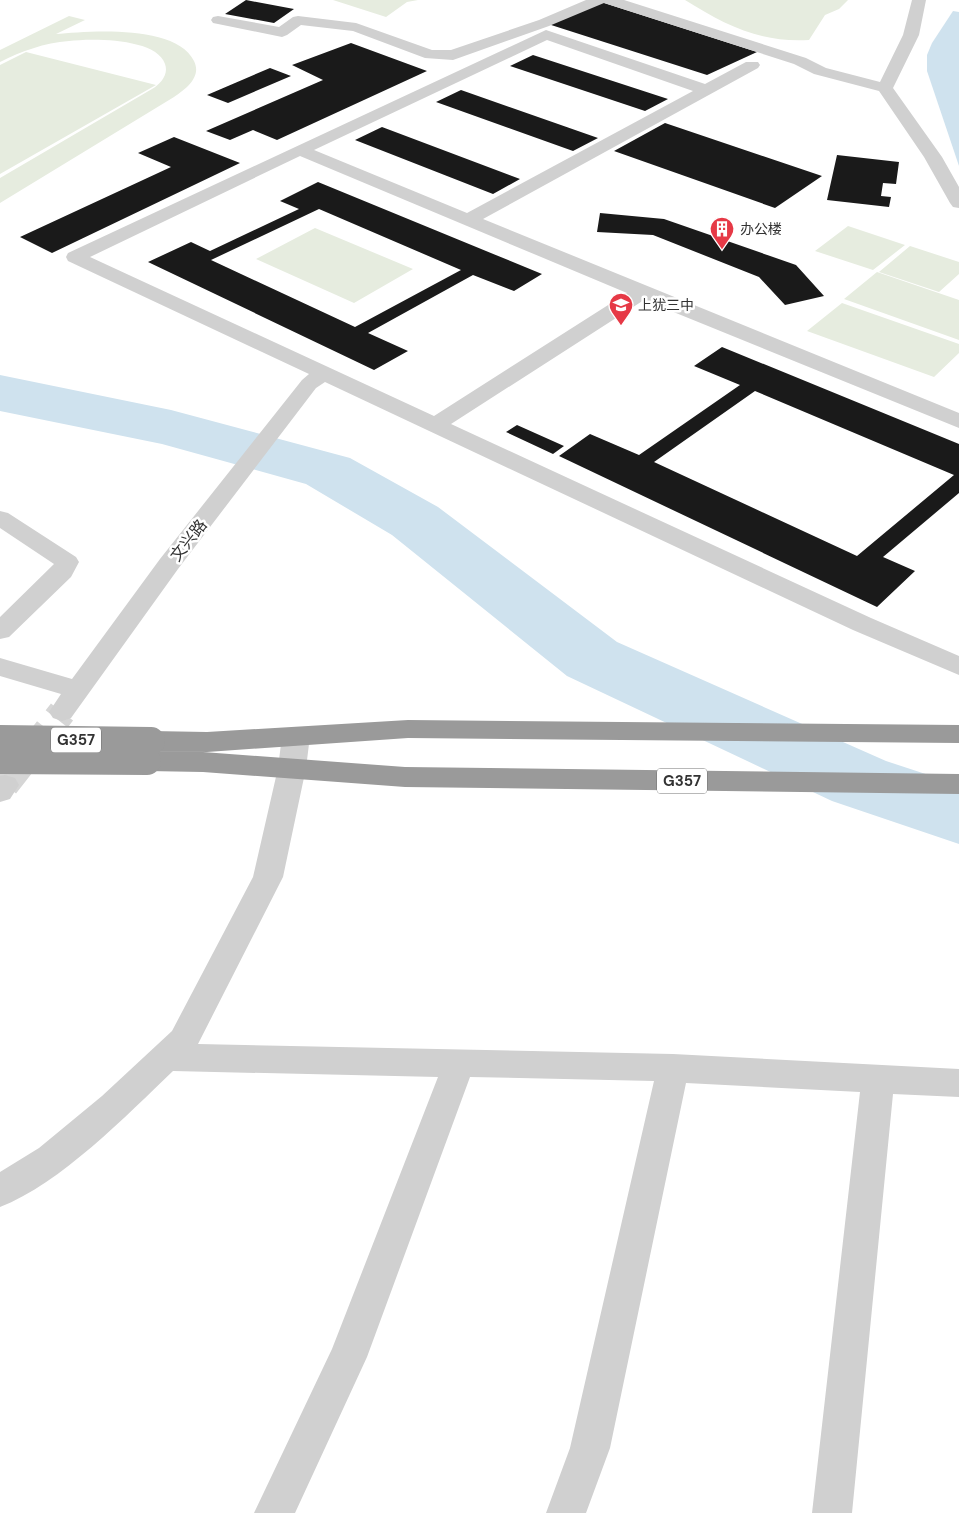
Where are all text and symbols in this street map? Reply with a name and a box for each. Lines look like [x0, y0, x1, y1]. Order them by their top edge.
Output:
building icon: 办公楼 [709, 216, 735, 250]
place label: 办公楼 [740, 220, 782, 238]
school or university icon: 上犹三中 [608, 292, 634, 326]
place label: 上犹三中 [638, 296, 694, 314]
street label: 文兴路 [165, 515, 211, 566]
road number: G357 [51, 728, 101, 752]
road number: G357 [657, 768, 707, 794]

